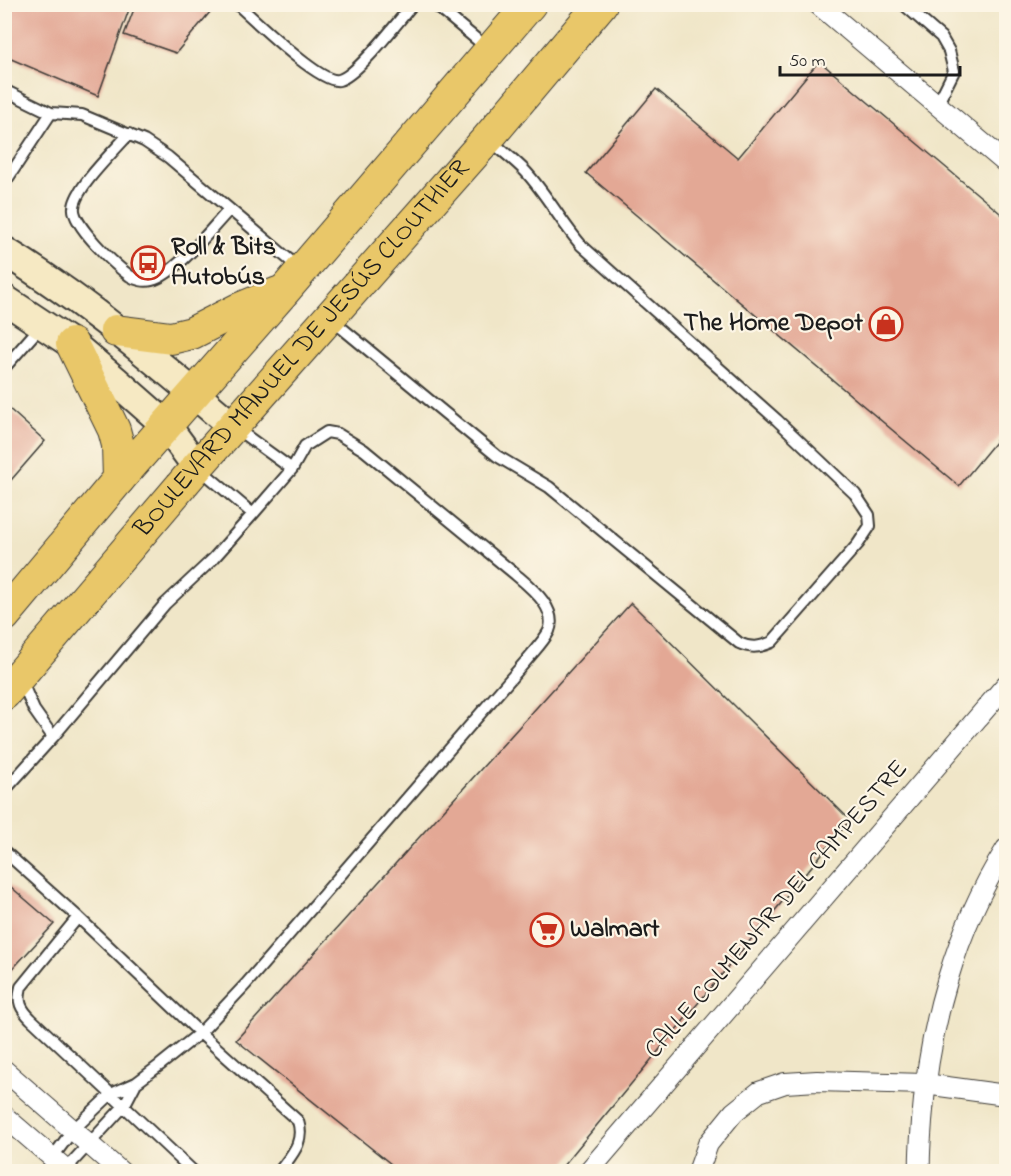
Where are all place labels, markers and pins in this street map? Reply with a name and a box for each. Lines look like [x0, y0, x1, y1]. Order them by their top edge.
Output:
place label: Roll & Bits Autobús [171, 229, 276, 297]
bus stop icon: Roll & Bits Autobús [130, 245, 166, 281]
place label: The Home Depot [684, 305, 863, 343]
shop icon: The Home Depot [868, 306, 904, 342]
place label: Walmart [570, 911, 660, 949]
supermarket icon: Walmart [529, 912, 565, 948]

